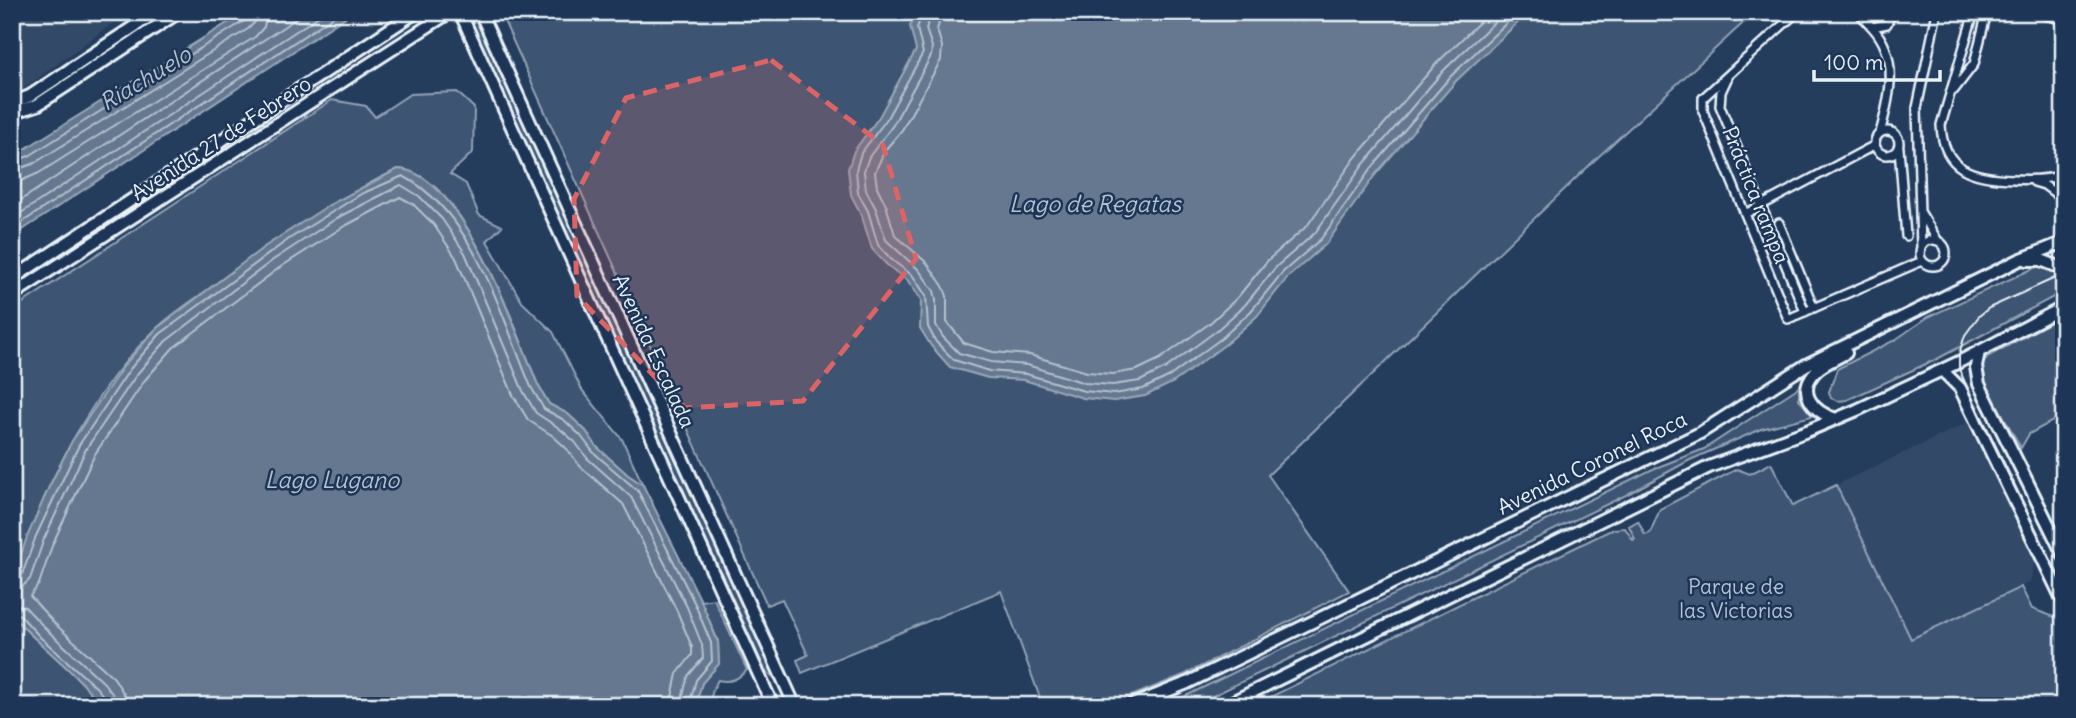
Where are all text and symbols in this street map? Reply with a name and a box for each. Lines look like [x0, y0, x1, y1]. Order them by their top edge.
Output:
scale bar [1814, 38, 1940, 82]
water label: Riachuelo [94, 39, 197, 117]
text: 100 m [1824, 49, 1883, 76]
street label: Avenida 27 de Febrero [126, 70, 316, 206]
street label: Práctica rampa [1716, 122, 1796, 268]
water label: Lago de Regatas [1009, 189, 1182, 218]
street label: Avenida Escalada [607, 270, 701, 432]
street label: Avenida Coronel Roca [1493, 405, 1691, 521]
water label: Lago Lugano [265, 465, 400, 494]
park label: Parque de las Victorias [1679, 573, 1793, 624]

